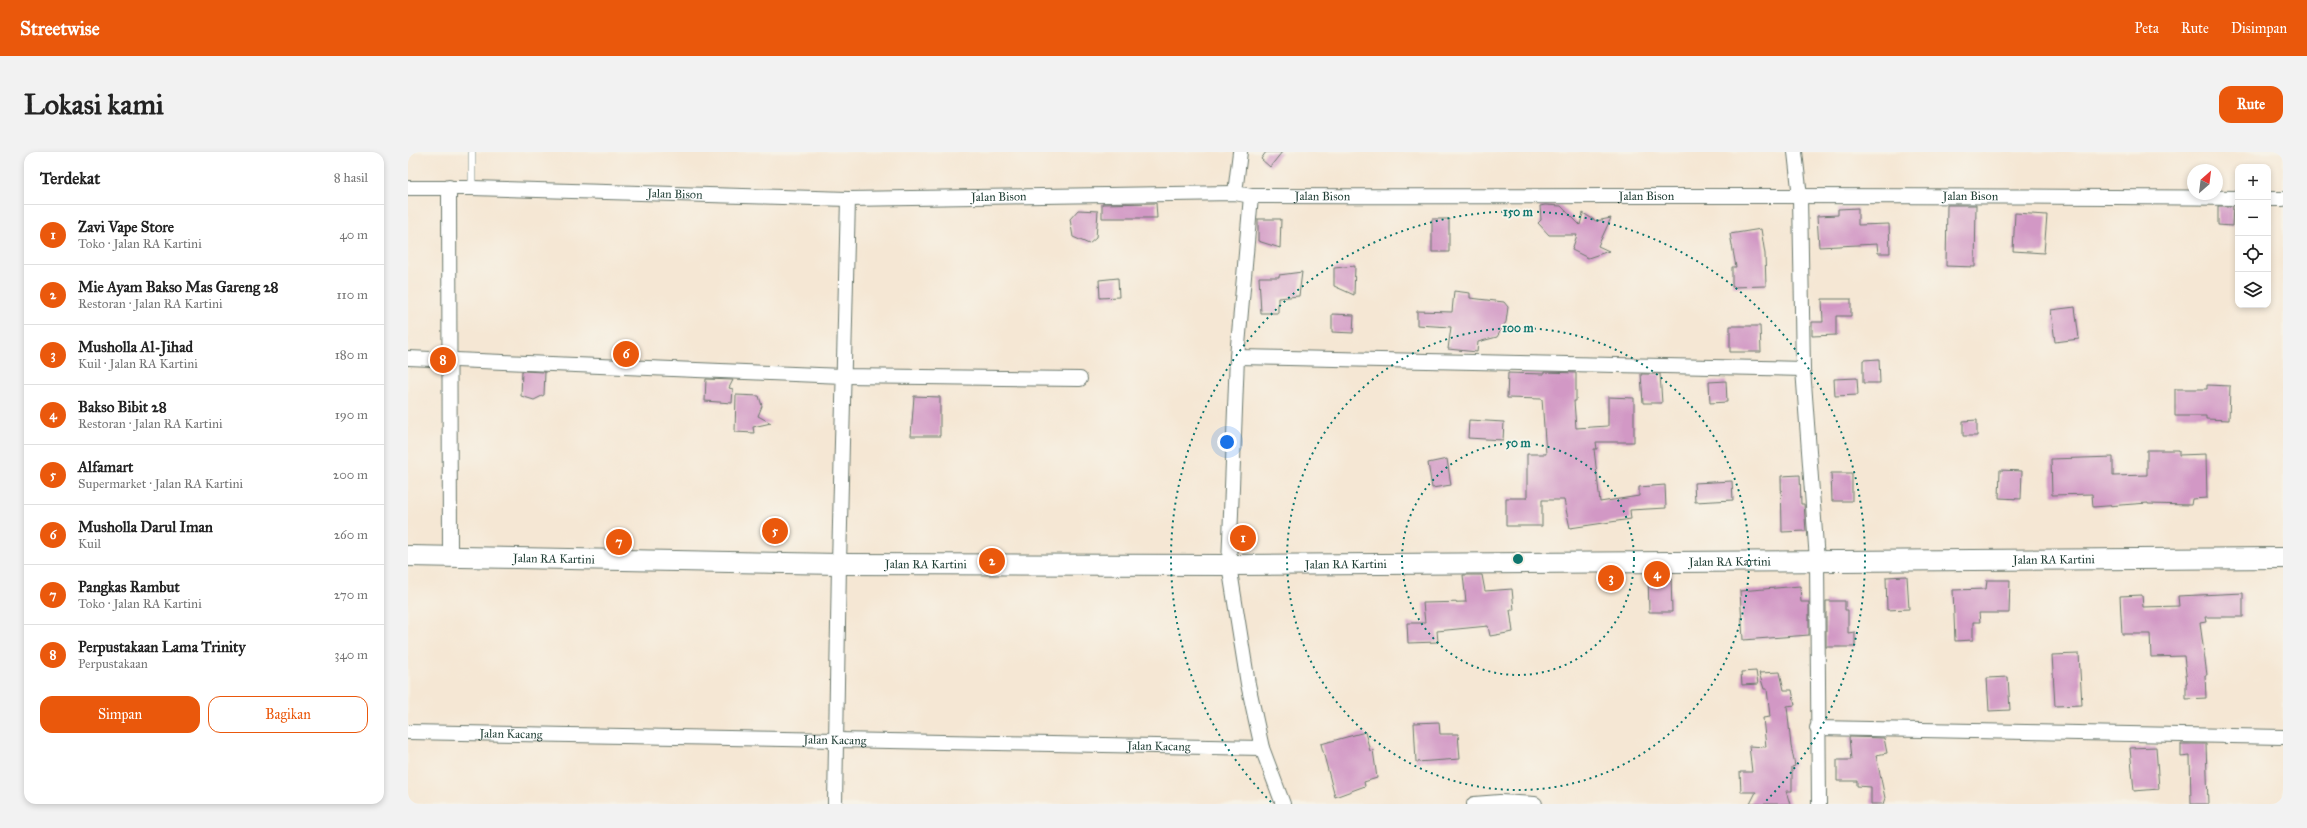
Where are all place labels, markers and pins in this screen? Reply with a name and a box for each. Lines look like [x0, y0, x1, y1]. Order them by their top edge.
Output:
pin: 6 [613, 339, 639, 369]
pin: 8 [430, 345, 456, 375]
pin: 5 [762, 516, 788, 546]
pin: 1 [1230, 523, 1256, 553]
pin: 7 [606, 527, 632, 557]
pin: 2 [979, 546, 1005, 576]
centre of rings [1511, 552, 1525, 566]
pin: 4 [1644, 559, 1670, 589]
pin: 3 [1598, 563, 1624, 593]

